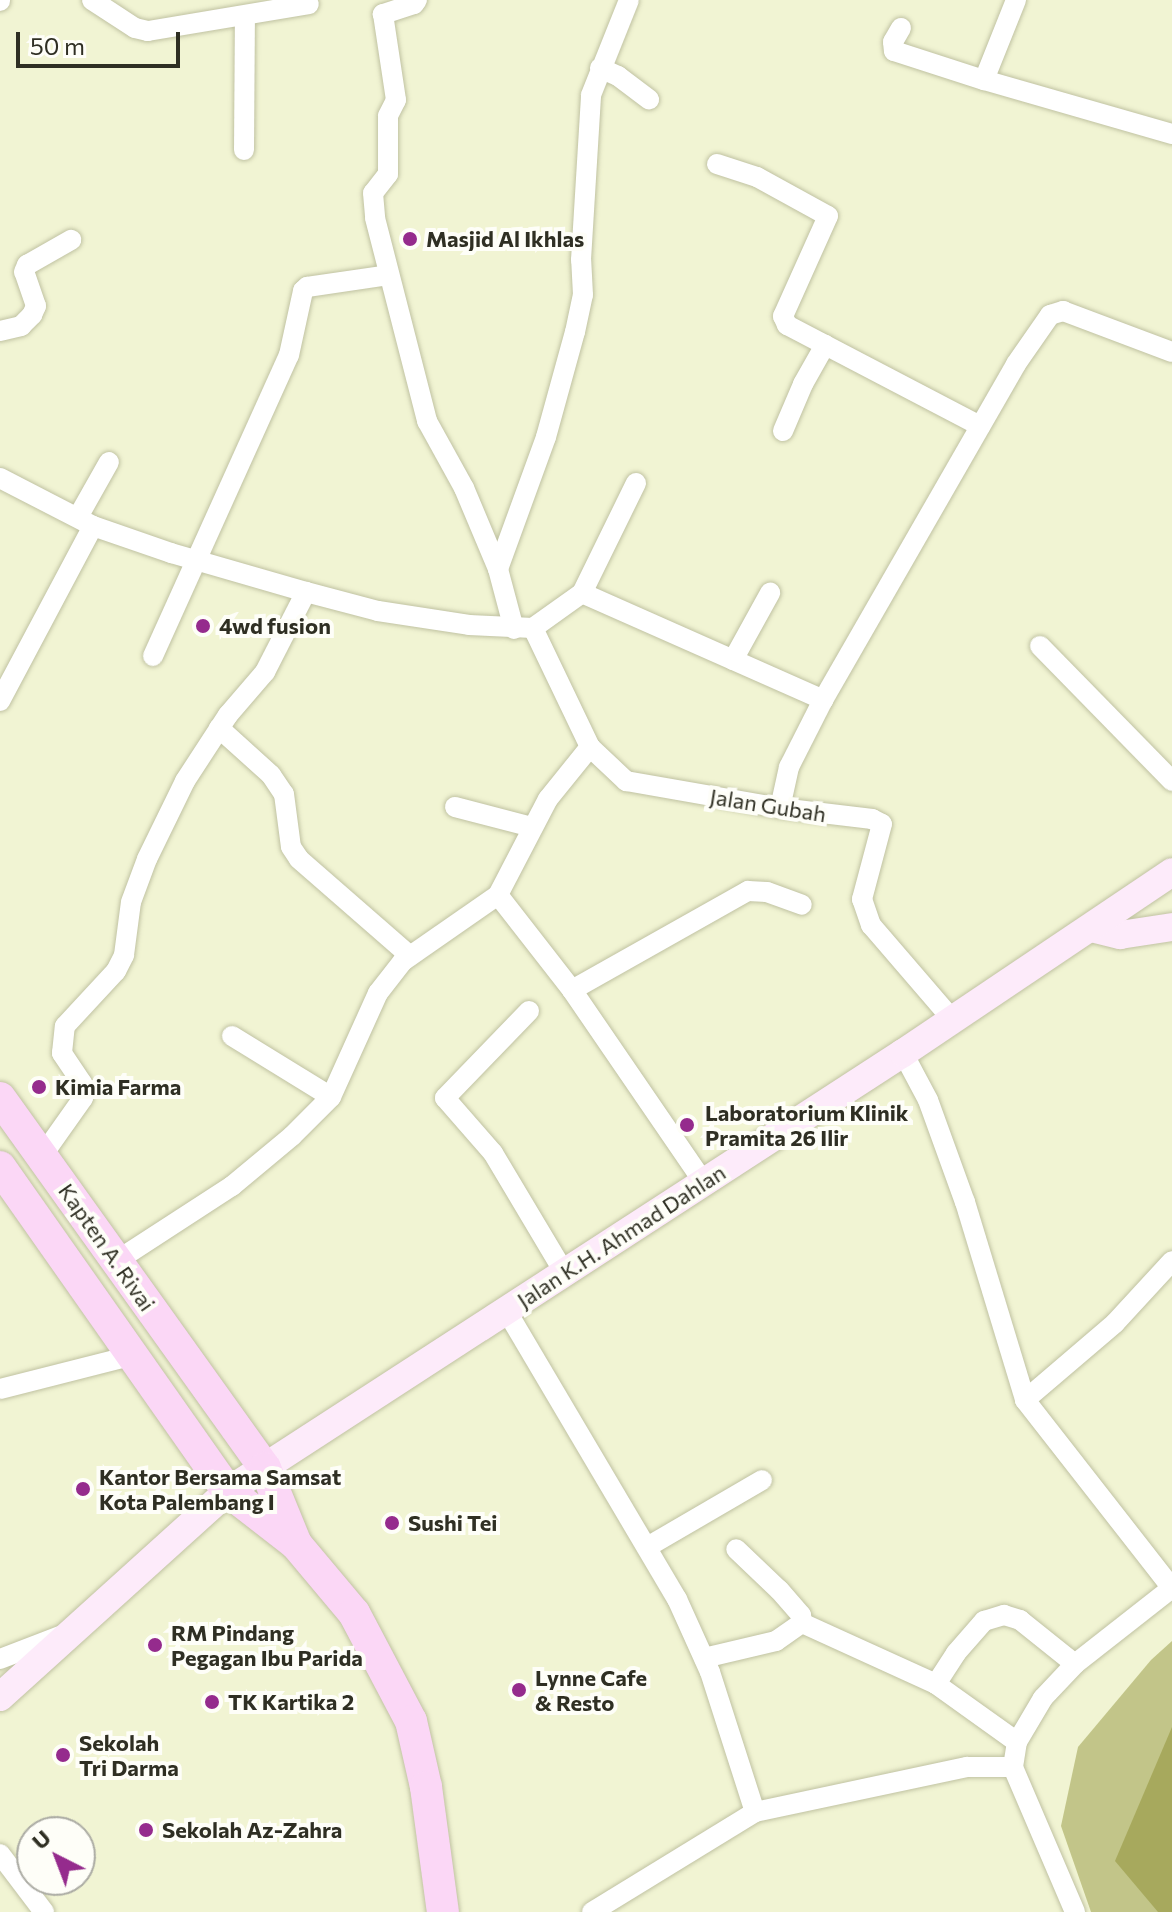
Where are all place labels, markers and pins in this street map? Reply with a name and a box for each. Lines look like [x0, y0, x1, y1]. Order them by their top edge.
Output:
place label: Masjid Al Ikhlas [426, 226, 584, 252]
marker: Masjid Al Ikhlas [401, 230, 419, 248]
place label: 4wd fusion [219, 613, 331, 639]
marker: 4wd fusion [194, 617, 212, 635]
place label: Kimia Farma [55, 1074, 181, 1100]
marker: Kimia Farma [30, 1078, 48, 1096]
place label: Laboratorium Klinik Pramita 26 Ilir [705, 1099, 908, 1150]
marker: Laboratorium Klinik Pramita 26 Ilir [676, 1114, 698, 1136]
place label: Kantor Bersama Samsat Kota Palembang I [99, 1463, 341, 1514]
marker: Kantor Bersama Samsat Kota Palembang I [74, 1480, 92, 1498]
place label: Sushi Tei [408, 1510, 497, 1536]
marker: Sushi Tei [383, 1514, 401, 1532]
place label: RM Pindang Pegagan Ibu Parida [171, 1619, 363, 1670]
marker: RM Pindang Pegagan Ibu Parida [146, 1636, 164, 1654]
place label: Lynne Cafe & Resto [535, 1664, 647, 1716]
marker: Lynne Cafe & Resto [510, 1681, 528, 1699]
place label: TK Kartika 2 [228, 1689, 354, 1715]
marker: TK Kartika 2 [203, 1693, 221, 1711]
place label: Sekolah Tri Darma [79, 1729, 179, 1780]
marker: Sekolah Tri Darma [54, 1746, 72, 1764]
place label: Sekolah Az-Zahra [162, 1817, 342, 1843]
marker: Sekolah Az-Zahra [137, 1821, 155, 1839]

